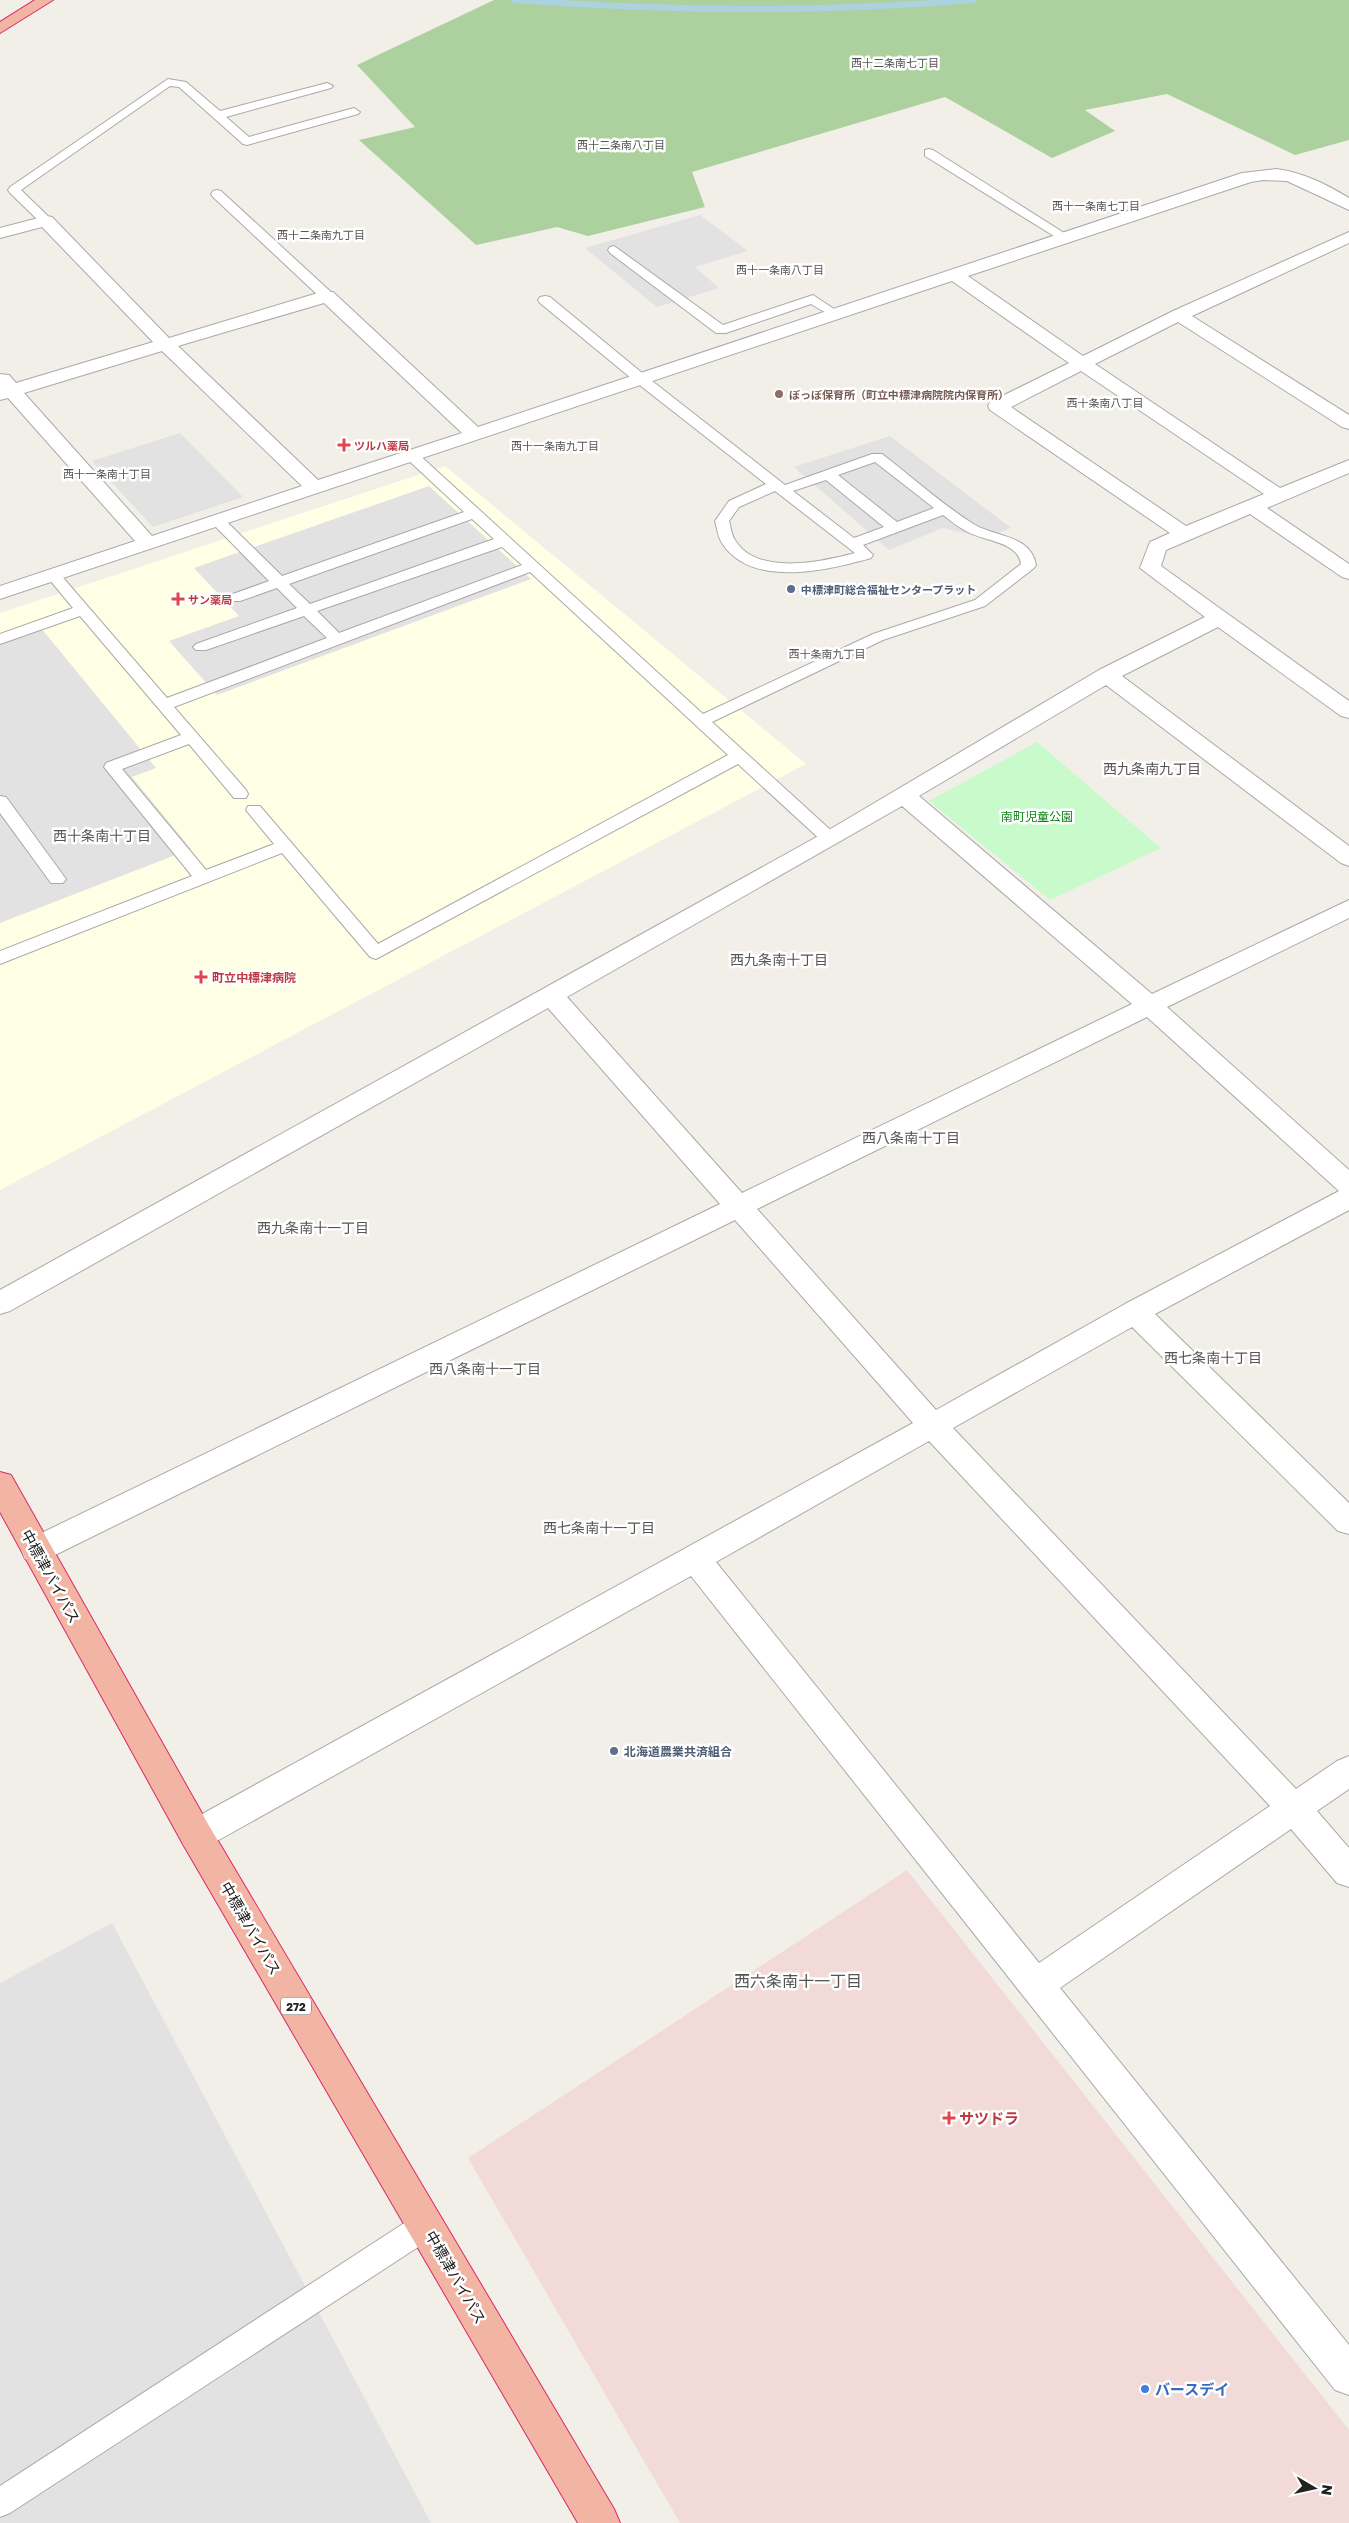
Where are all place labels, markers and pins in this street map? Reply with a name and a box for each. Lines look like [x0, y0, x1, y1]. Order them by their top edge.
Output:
marker: ぽっぽ保育所（町立中標津病院院内保育所） [773, 388, 785, 400]
place label: ぽっぽ保育所（町立中標津病院院内保育所） [789, 388, 1009, 401]
marker: ツルハ薬局 [338, 439, 350, 451]
place label: ツルハ薬局 [354, 439, 409, 452]
marker: 中標津町総合福祉センタープラット [785, 583, 797, 595]
place label: 中標津町総合福祉センタープラット [801, 583, 976, 596]
marker: サン薬局 [172, 593, 184, 605]
place label: サン薬局 [188, 593, 232, 606]
marker: 町立中標津病院 [194, 970, 208, 984]
place label: 町立中標津病院 [212, 970, 296, 985]
place label: 北海道農業共済組合 [624, 1744, 732, 1759]
marker: 北海道農業共済組合 [608, 1745, 620, 1757]
place label: サツドラ [959, 2109, 1019, 2127]
marker: サツドラ [943, 2112, 955, 2124]
place label: バースデイ [1155, 2380, 1229, 2398]
marker: バースデイ [1139, 2383, 1151, 2395]

